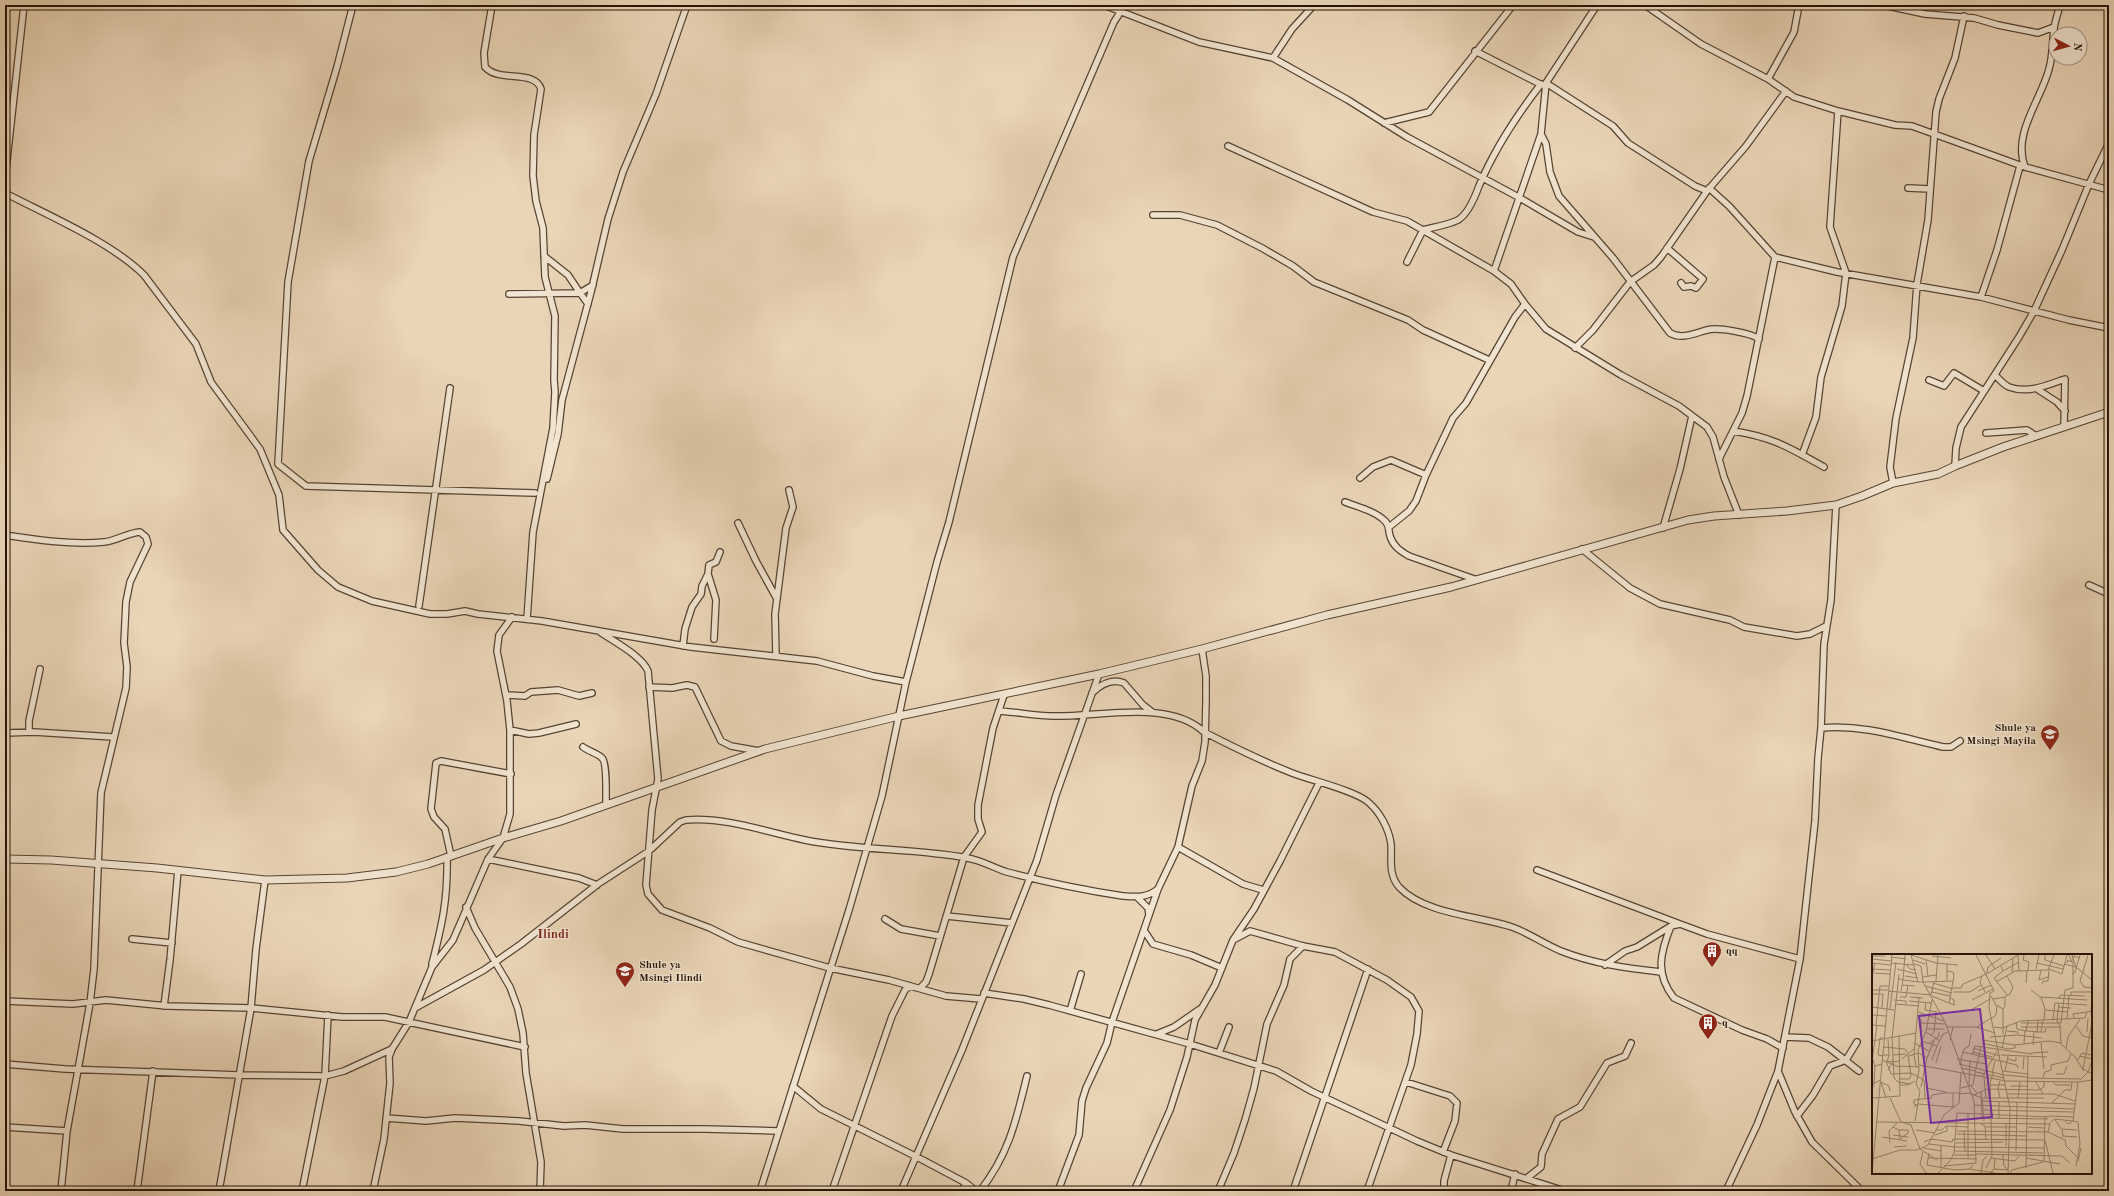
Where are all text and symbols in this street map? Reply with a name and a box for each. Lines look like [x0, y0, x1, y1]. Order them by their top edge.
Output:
north arrow [2048, 26, 2088, 66]
text: N [2070, 42, 2082, 52]
place label: Shule ya Msingi Mayila [1967, 723, 2036, 747]
school or university icon: Shule ya Msingi Mayila [2039, 723, 2061, 751]
district label: Ilindi [537, 928, 569, 941]
building icon: qq [1701, 940, 1723, 968]
place label: qq [1726, 946, 1738, 957]
inset map [1872, 954, 2092, 1174]
school or university icon: Shule ya Msingi Ilindi [614, 960, 636, 988]
place label: Shule ya Msingi Ilindi [639, 960, 702, 984]
building icon: q [1697, 1012, 1719, 1040]
place label: q [1722, 1018, 1728, 1029]

